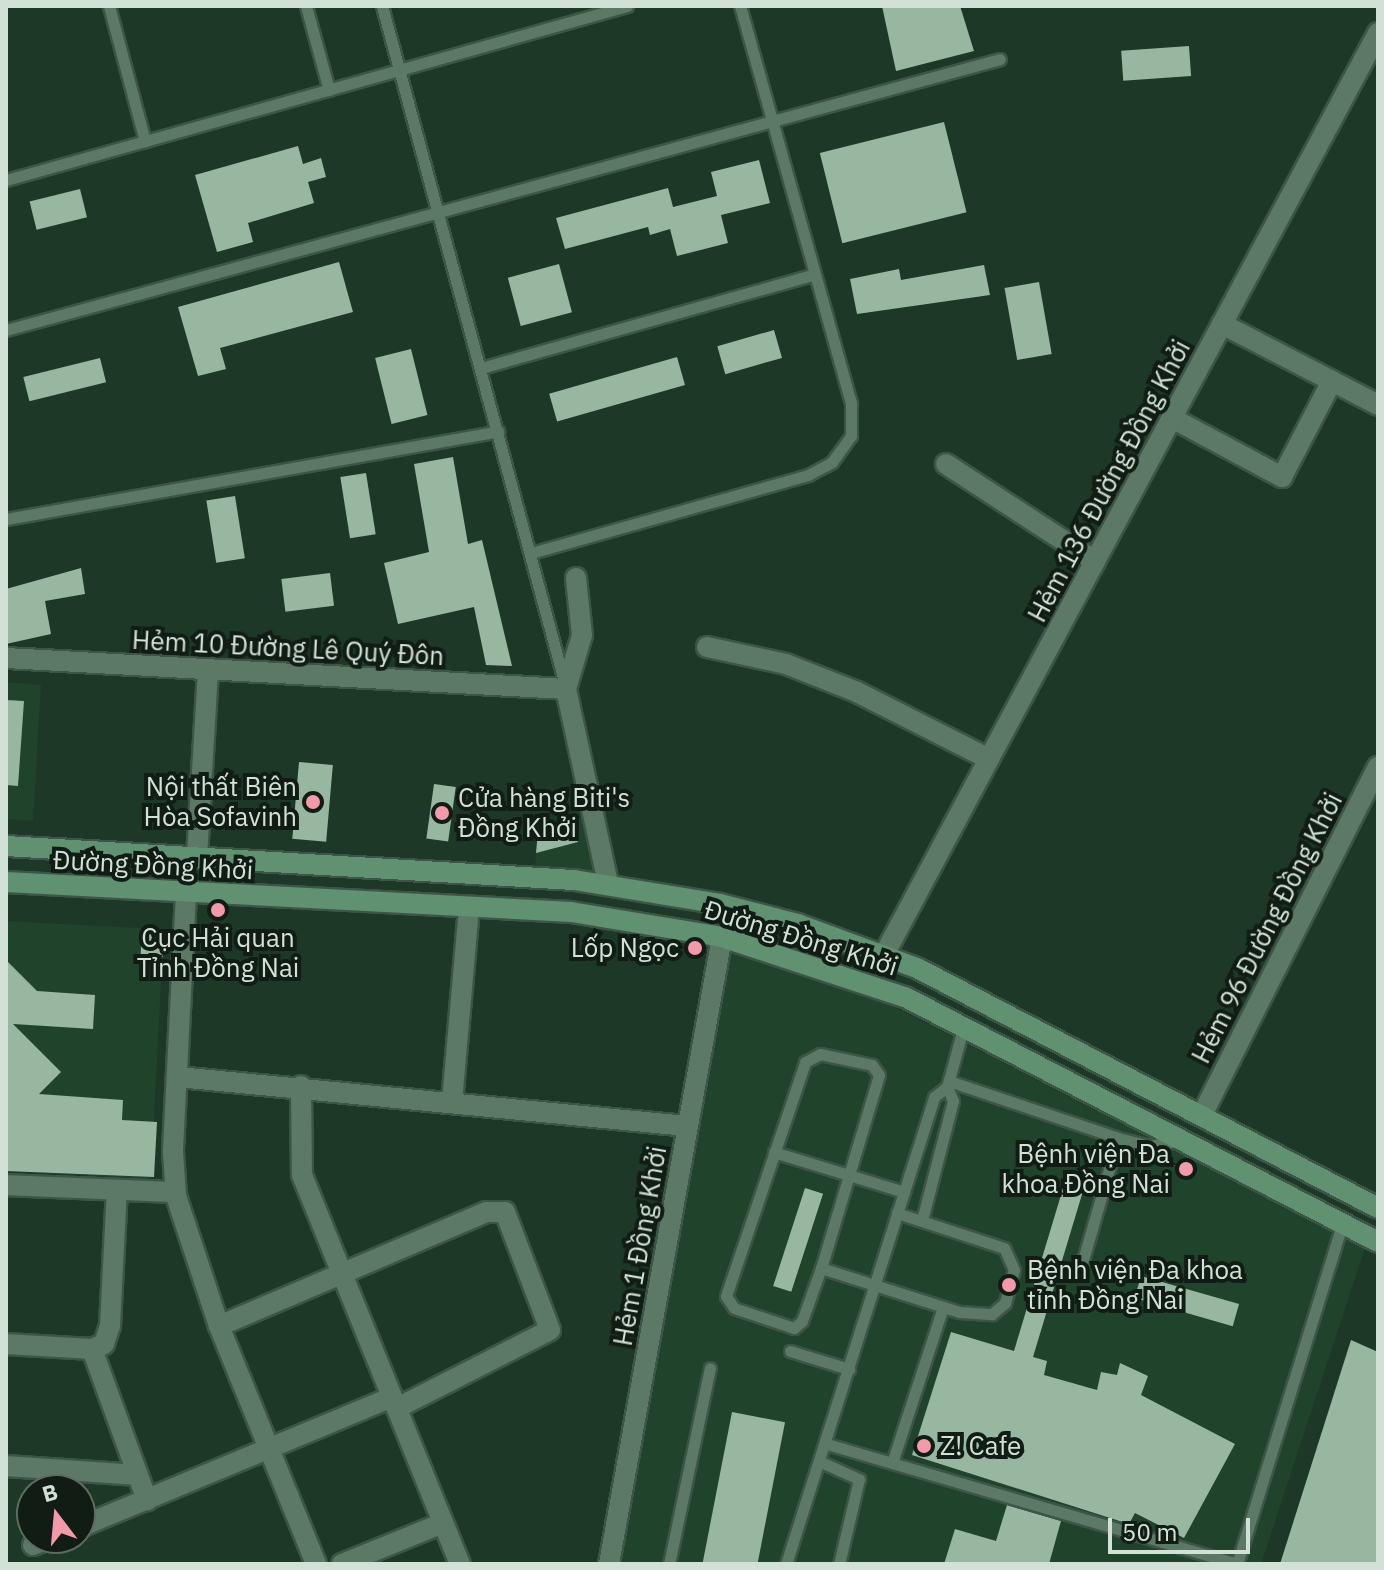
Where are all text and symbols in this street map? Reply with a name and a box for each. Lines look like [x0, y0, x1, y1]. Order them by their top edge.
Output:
street label: Hẻm 136 Đường Đồng Khởi [1021, 335, 1197, 627]
street label: Hẻm 10 Đường Lê Quý Đôn [131, 624, 445, 672]
place label: Nội thất Biên Hòa Sofavinh [144, 771, 297, 832]
place label: Cửa hàng Biti's Đồng Khởi [458, 782, 630, 844]
street label: Hẻm 96 Đường Đồng Khởi [1185, 788, 1349, 1068]
marker: Nội thất Biên Hòa Sofavinh [304, 793, 322, 811]
marker: Cửa hàng Biti's Đồng Khởi [433, 804, 451, 822]
street label: Đường Đồng Khởi [52, 844, 254, 886]
street label: Đường Đồng Khởi [701, 894, 901, 982]
marker: Cục Hải quan Tỉnh Đồng Nai [209, 901, 227, 919]
place label: Cục Hải quan Tỉnh Đồng Nai [137, 922, 299, 984]
place label: Lốp Ngọc [571, 932, 679, 964]
marker: Lốp Ngọc [686, 939, 704, 957]
place label: Bệnh viện Đa khoa Đồng Nai [1001, 1138, 1170, 1200]
street label: Hẻm 1 Đồng Khởi [607, 1144, 673, 1348]
marker: Bệnh viện Đa khoa Đồng Nai [1177, 1160, 1195, 1178]
place label: Bệnh viện Đa khoa tỉnh Đồng Nai [1027, 1254, 1243, 1316]
marker: Bệnh viện Đa khoa tỉnh Đồng Nai [998, 1274, 1020, 1296]
place label: Z! Cafe [940, 1430, 1021, 1462]
marker: Z! Cafe [915, 1437, 933, 1455]
north arrow [16, 1474, 96, 1554]
text: B [39, 1476, 61, 1508]
scale bar [1112, 1502, 1254, 1552]
text: 50 m [1122, 1516, 1177, 1548]

